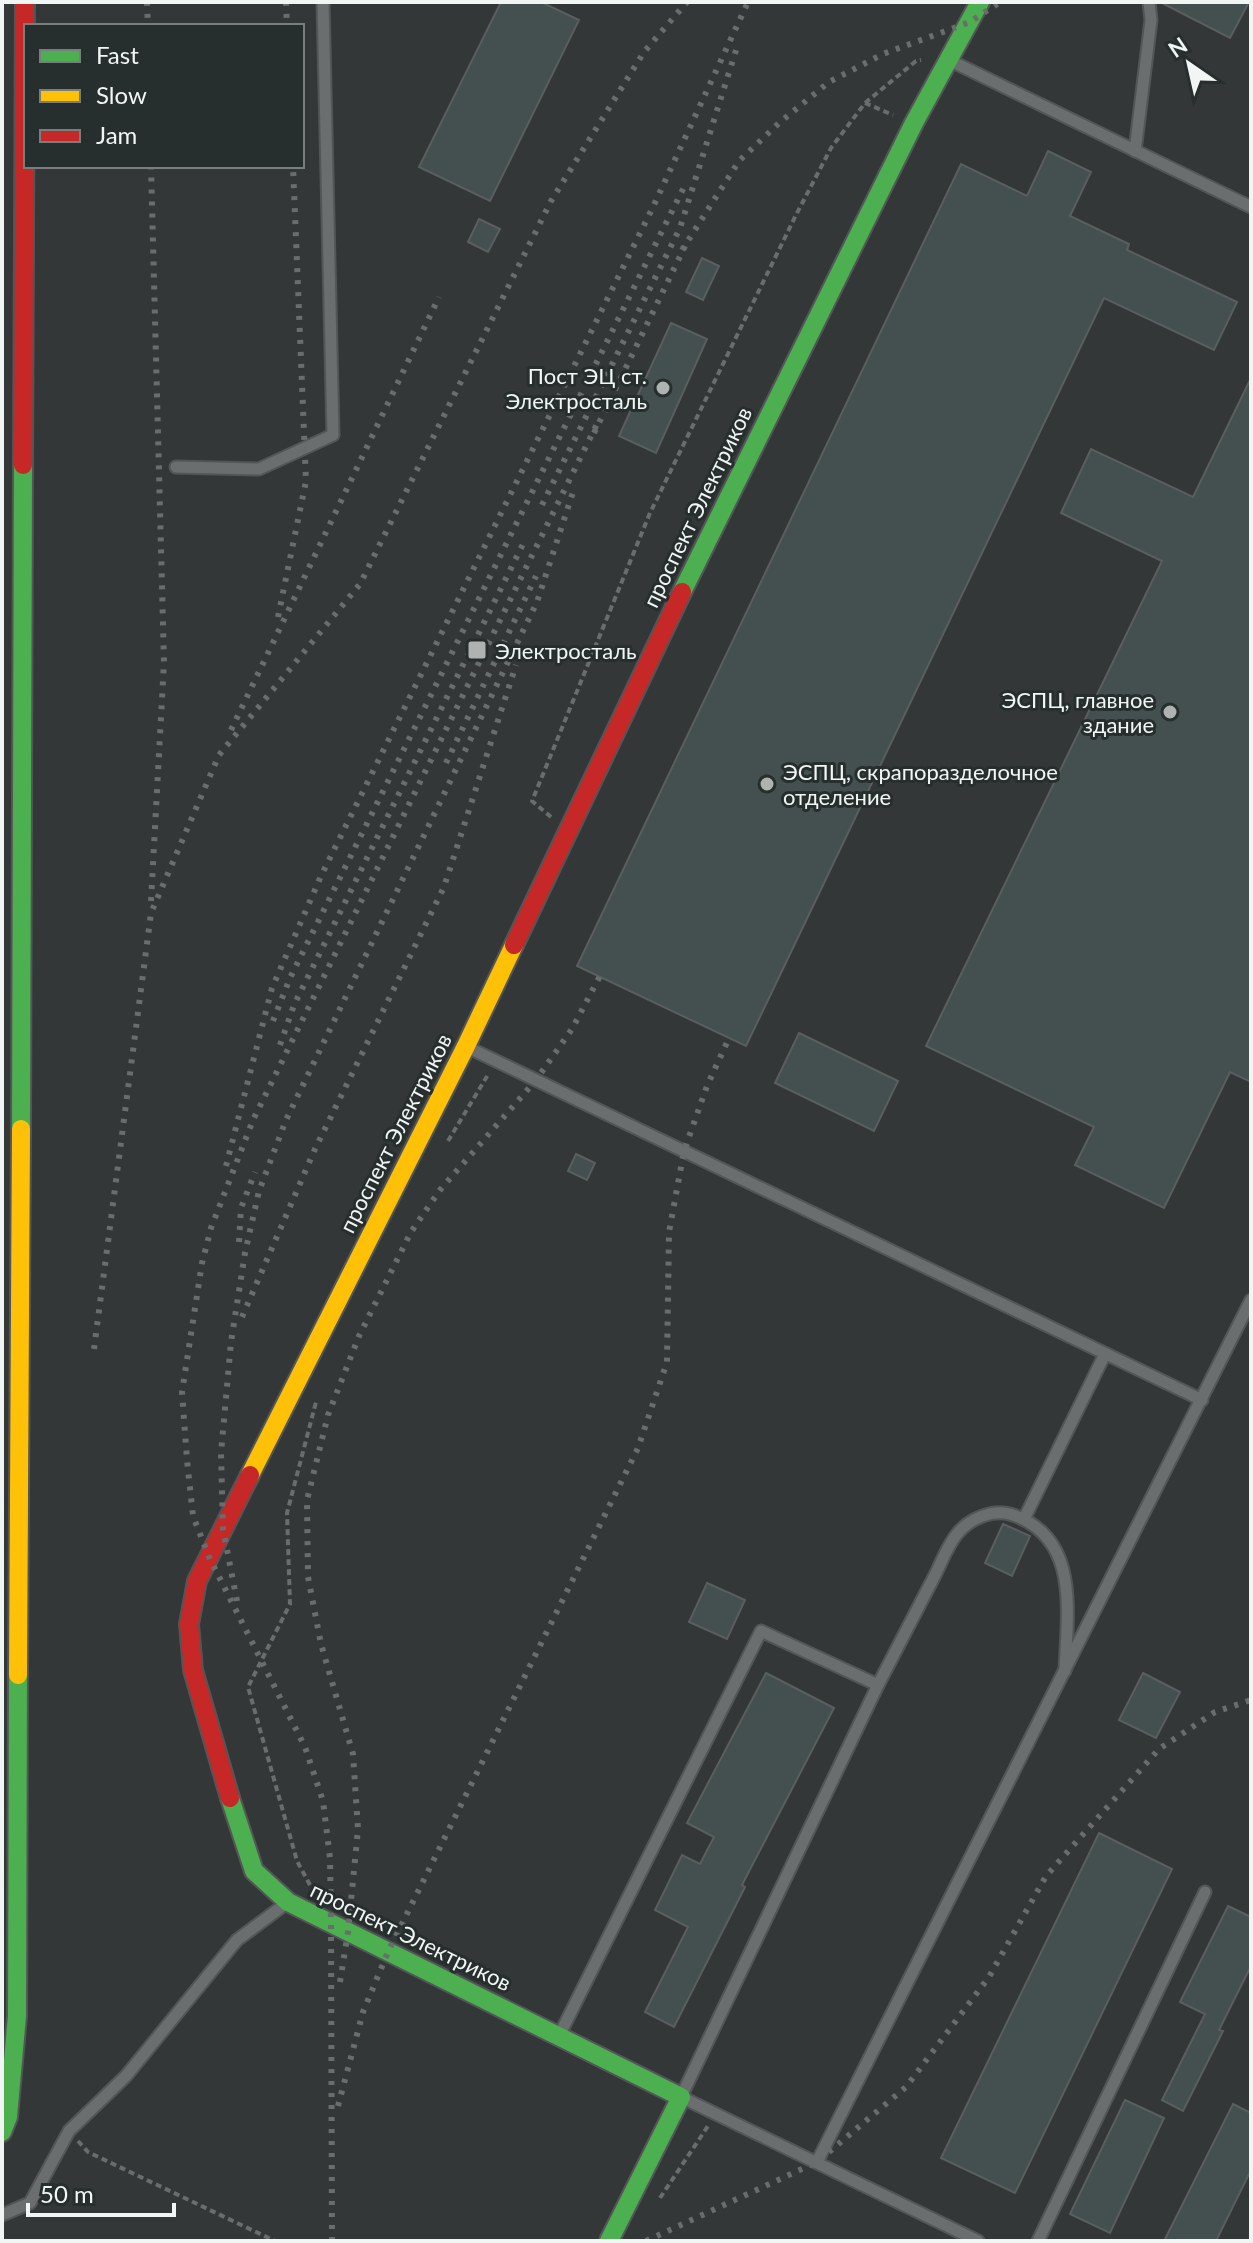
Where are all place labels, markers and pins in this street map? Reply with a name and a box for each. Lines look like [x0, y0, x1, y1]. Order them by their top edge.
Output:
place label: Пост ЭЦ ст. Электросталь [505, 362, 647, 414]
marker: Пост ЭЦ ст. Электросталь [654, 379, 672, 397]
place label: Электросталь [495, 637, 637, 664]
marker: Электросталь [466, 639, 488, 661]
place label: ЭСПЦ, главное здание [1002, 686, 1154, 738]
marker: ЭСПЦ, главное здание [1161, 703, 1179, 721]
place label: ЭСПЦ, скрапоразделочное отделение [783, 758, 1058, 810]
marker: ЭСПЦ, скрапоразделочное отделение [758, 775, 776, 793]

